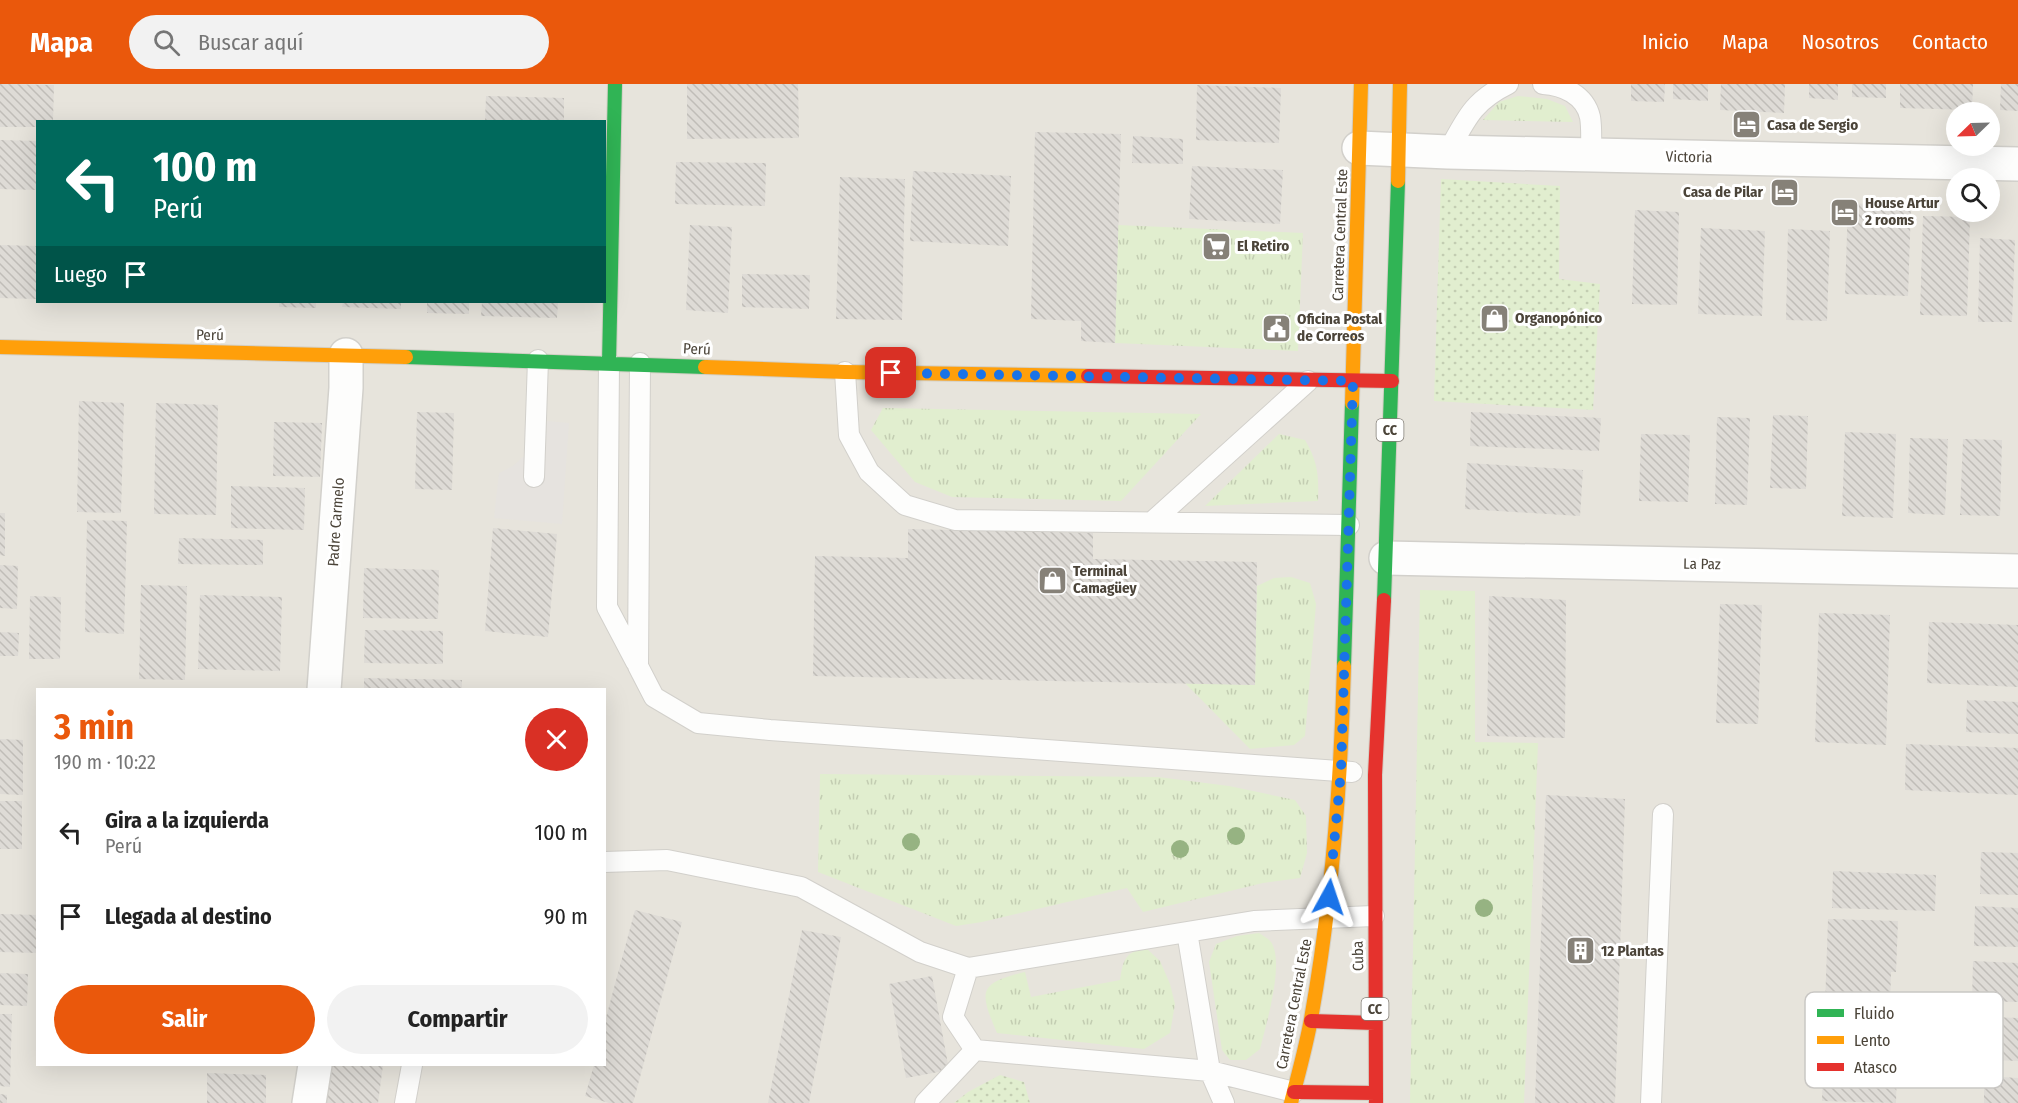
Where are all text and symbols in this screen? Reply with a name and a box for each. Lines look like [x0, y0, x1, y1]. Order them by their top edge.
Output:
search box [129, 15, 549, 69]
text: Mapa [30, 26, 93, 59]
icon: search [150, 26, 183, 59]
text: Buscar aquí [198, 29, 303, 56]
text: Inicio [1642, 29, 1689, 55]
text: Mapa [1722, 29, 1769, 55]
text: Nosotros [1802, 29, 1879, 55]
text: Contacto [1912, 29, 1988, 55]
north arrow [1946, 102, 2000, 156]
map controls [1946, 102, 2000, 222]
hotel icon: Casa de Sergio [1730, 109, 1762, 141]
place label: Casa de Sergio [1767, 116, 1858, 134]
text: 100 m [153, 142, 257, 192]
icon: left [54, 144, 132, 222]
street label: Victoria [1665, 148, 1713, 166]
street label: Carretera Central Este [1329, 168, 1351, 302]
button: search [1946, 168, 2000, 222]
hotel icon: Casa de Pilar [1768, 176, 1800, 208]
place label: Casa de Pilar [1683, 183, 1764, 201]
text: Perú [153, 193, 203, 225]
place label: House Artur 2 rooms [1864, 194, 1940, 229]
hotel icon: House Artur 2 rooms [1828, 196, 1860, 228]
supermarket icon: El Retiro [1200, 230, 1232, 262]
place label: El Retiro [1237, 237, 1289, 255]
icon: arrive [119, 258, 152, 291]
text: Luego [54, 261, 107, 288]
shop icon: Organopónico [1478, 302, 1510, 334]
place label: Organopónico [1515, 309, 1602, 327]
place label: Oficina Postal de Correos [1297, 310, 1383, 345]
public building icon: Oficina Postal de Correos [1260, 312, 1292, 344]
street label: Perú [196, 326, 224, 344]
street label: Perú [683, 339, 711, 359]
pin [865, 347, 916, 398]
icon: arrive [874, 356, 907, 389]
road number: CC [1376, 419, 1404, 441]
street label: Padre Carmelo [324, 477, 348, 567]
street label: La Paz [1683, 555, 1721, 573]
place label: Terminal Camagüey [1073, 562, 1137, 597]
shop icon: Terminal Camagüey [1036, 564, 1068, 596]
text: 3 min [54, 705, 134, 749]
button: close [525, 708, 588, 771]
text: 190 m · 10:22 [54, 750, 156, 774]
text: Gira a la izquierda [105, 807, 269, 834]
icon: left [54, 816, 87, 849]
text: 100 m [534, 819, 588, 846]
text: Perú [105, 834, 142, 858]
position arrow [1297, 865, 1361, 929]
icon: arrive [54, 900, 87, 933]
text: Llegada al destino [105, 903, 272, 930]
text: 90 m [544, 903, 588, 930]
building icon: 12 Plantas [1564, 935, 1596, 967]
street label: Carretera Central Este [1273, 937, 1315, 1071]
street label: Cuba [1349, 941, 1367, 971]
place label: 12 Plantas [1601, 942, 1664, 960]
button: Salir [54, 985, 315, 1054]
button: Compartir [327, 985, 588, 1054]
legend [1805, 992, 2003, 1088]
road number: CC [1362, 998, 1388, 1020]
text: Fluido [1854, 1004, 1894, 1023]
text: Lento [1854, 1031, 1890, 1050]
text: Atasco [1854, 1058, 1897, 1077]

